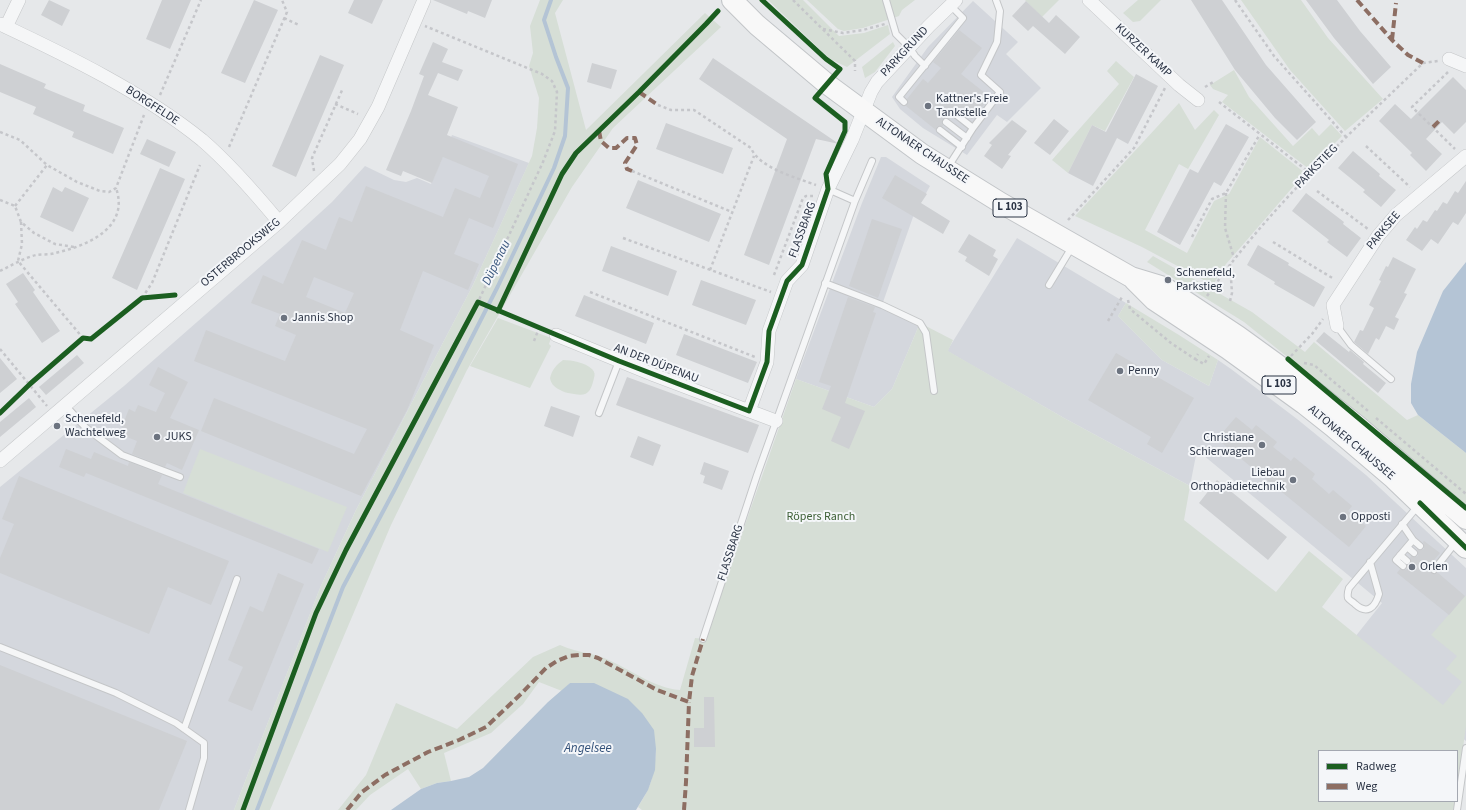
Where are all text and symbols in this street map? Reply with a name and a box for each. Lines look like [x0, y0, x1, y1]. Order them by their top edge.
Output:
street label: KURZER KAMP [1112, 21, 1174, 81]
street label: PARKGRUND [878, 24, 932, 80]
street label: BORGFELDE [122, 83, 182, 129]
place label: Kattner's Freie Tankstelle [936, 92, 1008, 120]
marker: Kattner's Freie Tankstelle [923, 101, 933, 111]
street label: ALTONAER CHAUSSEE [873, 115, 971, 187]
street label: PARKSTIEG [1292, 142, 1342, 192]
road number: L 103 [993, 199, 1027, 217]
street label: FLASSBARG [786, 200, 820, 260]
street label: PARKSEE [1364, 209, 1404, 253]
street label: OSTERBROOKSWEG [198, 215, 284, 291]
water label: Düpenau [479, 238, 515, 288]
place label: Schenefeld, Parkstieg [1176, 266, 1235, 294]
marker: Schenefeld, Parkstieg [1163, 275, 1173, 285]
place label: Jannis Shop [292, 311, 353, 325]
marker: Jannis Shop [279, 313, 289, 323]
street label: AN DER DÜPENAU [612, 341, 700, 387]
place label: Penny [1128, 364, 1159, 378]
marker: Penny [1115, 366, 1125, 376]
road number: L 103 [1262, 376, 1296, 394]
street label: ALTONAER CHAUSSEE [1305, 403, 1397, 483]
place label: Schenefeld, Wachtelweg [65, 412, 126, 440]
marker: Schenefeld, Wachtelweg [52, 421, 62, 431]
place label: JUKS [165, 430, 192, 444]
place label: Christiane Schierwagen [1189, 431, 1254, 459]
marker: JUKS [152, 432, 162, 442]
marker: Christiane Schierwagen [1257, 440, 1267, 450]
place label: Liebau Orthopädietechnik [1190, 466, 1285, 494]
marker: Liebau Orthopädietechnik [1288, 475, 1298, 485]
park label: Röpers Ranch [787, 510, 855, 524]
place label: Opposti [1351, 510, 1391, 524]
marker: Opposti [1338, 512, 1348, 522]
street label: FLASSBARG [715, 523, 747, 583]
place label: Orlen [1420, 560, 1448, 574]
marker: Orlen [1407, 562, 1417, 572]
water label: Angelsee [564, 741, 612, 757]
legend [1318, 750, 1458, 802]
text: Radweg [1356, 758, 1396, 775]
text: Weg [1356, 778, 1377, 795]

